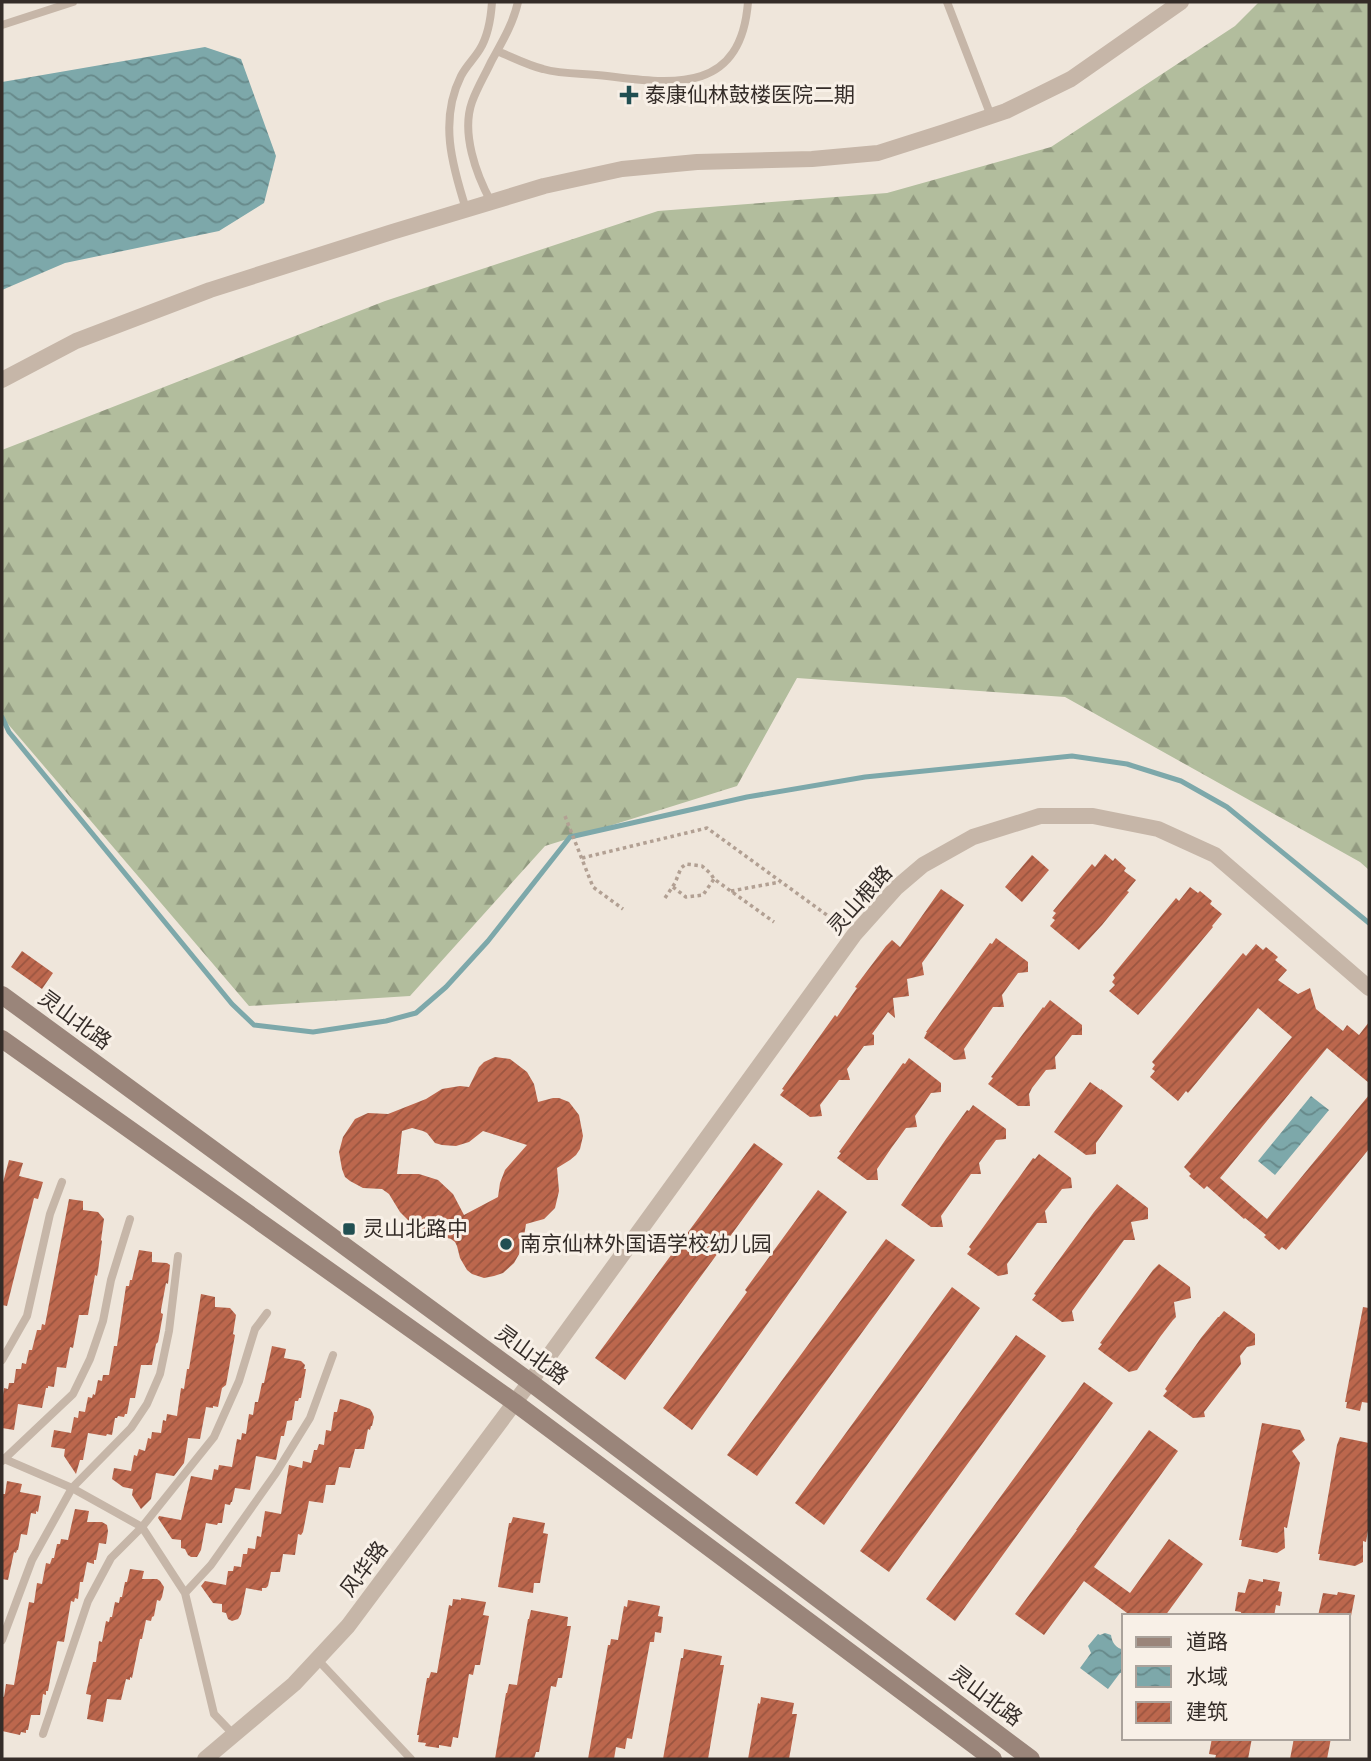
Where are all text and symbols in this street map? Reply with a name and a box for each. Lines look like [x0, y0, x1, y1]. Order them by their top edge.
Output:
place label: 泰康仙林鼓楼医院二期 [645, 80, 855, 110]
marker: 泰康仙林鼓楼医院二期 [619, 85, 639, 105]
street label: 灵山根路 [821, 859, 899, 941]
street label: 灵山北路 [32, 983, 118, 1057]
place label: 灵山北路中 [363, 1214, 468, 1244]
marker: 灵山北路中 [341, 1221, 357, 1237]
place label: 南京仙林外国语学校幼儿园 [520, 1229, 772, 1259]
marker: 南京仙林外国语学校幼儿园 [498, 1236, 514, 1252]
street label: 灵山北路 [489, 1318, 575, 1392]
street label: 风华路 [333, 1535, 395, 1603]
legend [1122, 1614, 1350, 1740]
text: 道路 [1186, 1627, 1228, 1657]
street label: 灵山北路 [943, 1659, 1029, 1733]
text: 水域 [1186, 1662, 1228, 1692]
text: 建筑 [1186, 1697, 1228, 1727]

